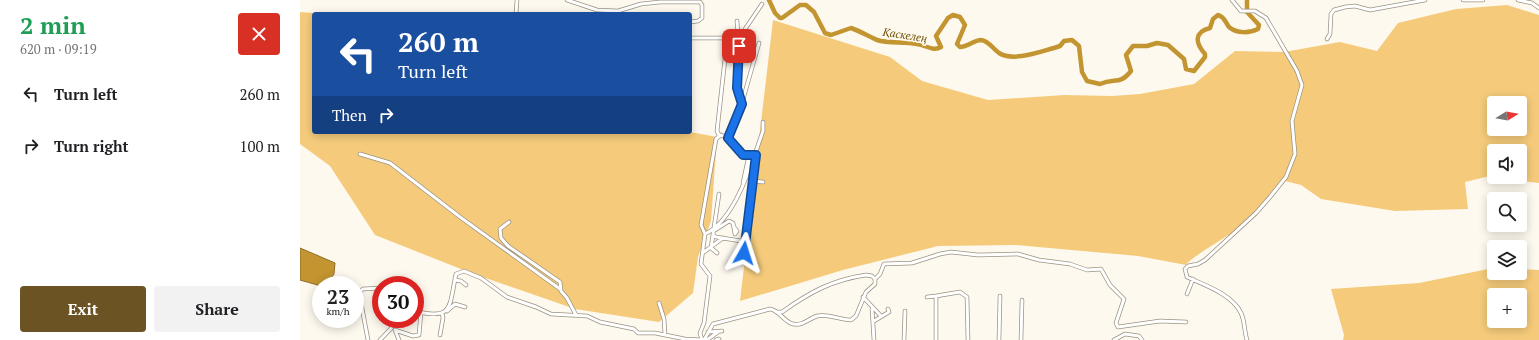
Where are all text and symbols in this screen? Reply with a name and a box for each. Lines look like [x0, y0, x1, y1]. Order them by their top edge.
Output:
text: 2 min [20, 9, 86, 41]
button: close [238, 13, 280, 55]
text: 260 m [398, 23, 479, 60]
water label: Қаскелең [881, 24, 928, 45]
icon: left [332, 28, 384, 80]
pin [722, 29, 756, 63]
icon: arrive [728, 35, 750, 57]
text: 620 m · 09:19 [20, 40, 97, 58]
text: Turn left [398, 59, 468, 83]
icon: left [20, 83, 42, 105]
text: Turn left [54, 84, 118, 104]
text: 260 m [239, 84, 280, 104]
north arrow [1487, 96, 1527, 136]
map controls [1487, 96, 1527, 328]
icon: right [375, 104, 397, 126]
text: Then [332, 105, 367, 125]
icon: right [20, 135, 42, 157]
text: Turn right [54, 136, 129, 156]
text: 100 m [239, 136, 280, 156]
button: sound [1487, 144, 1527, 184]
button: search [1487, 192, 1527, 232]
position arrow [723, 232, 765, 274]
button: layers [1487, 240, 1527, 280]
speed limit sign: 30 [372, 276, 424, 328]
text: 23 [327, 283, 349, 310]
button: Exit [20, 286, 146, 332]
button: Share [154, 286, 280, 332]
button: + [1487, 288, 1527, 328]
text: km/h [326, 305, 350, 318]

